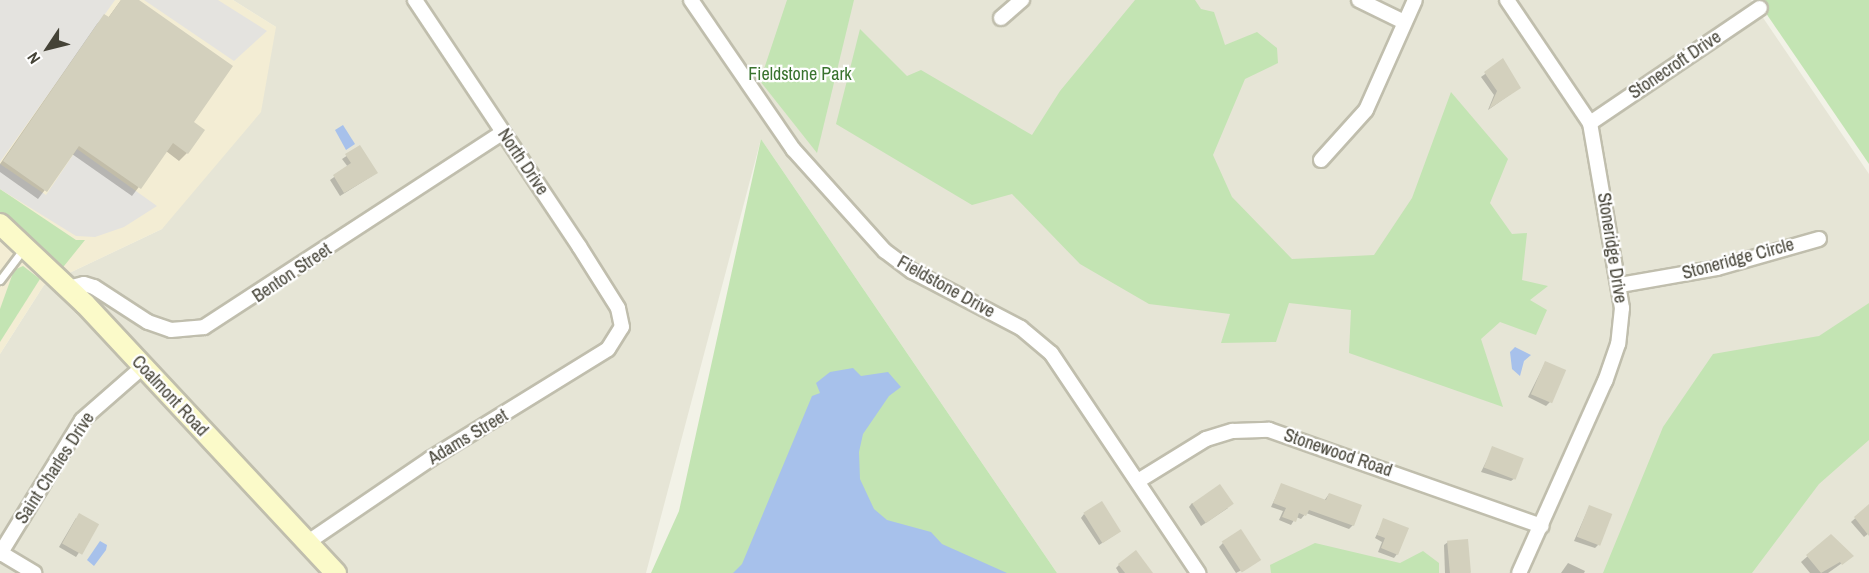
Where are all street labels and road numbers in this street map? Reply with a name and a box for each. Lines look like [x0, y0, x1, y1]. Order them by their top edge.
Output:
street label: Stonecroft Drive [1625, 26, 1725, 104]
street label: North Drive [493, 125, 553, 199]
street label: Stoneridge Drive [1593, 191, 1631, 305]
street label: Stoneridge Circle [1680, 234, 1796, 284]
street label: Benton Street [249, 239, 335, 307]
street label: Fieldstone Drive [893, 251, 999, 323]
street label: Coalmont Road [127, 351, 213, 441]
street label: Adams Street [424, 405, 512, 469]
street label: Saint Charles Drive [11, 408, 99, 528]
street label: Stonewood Road [1281, 424, 1395, 482]

